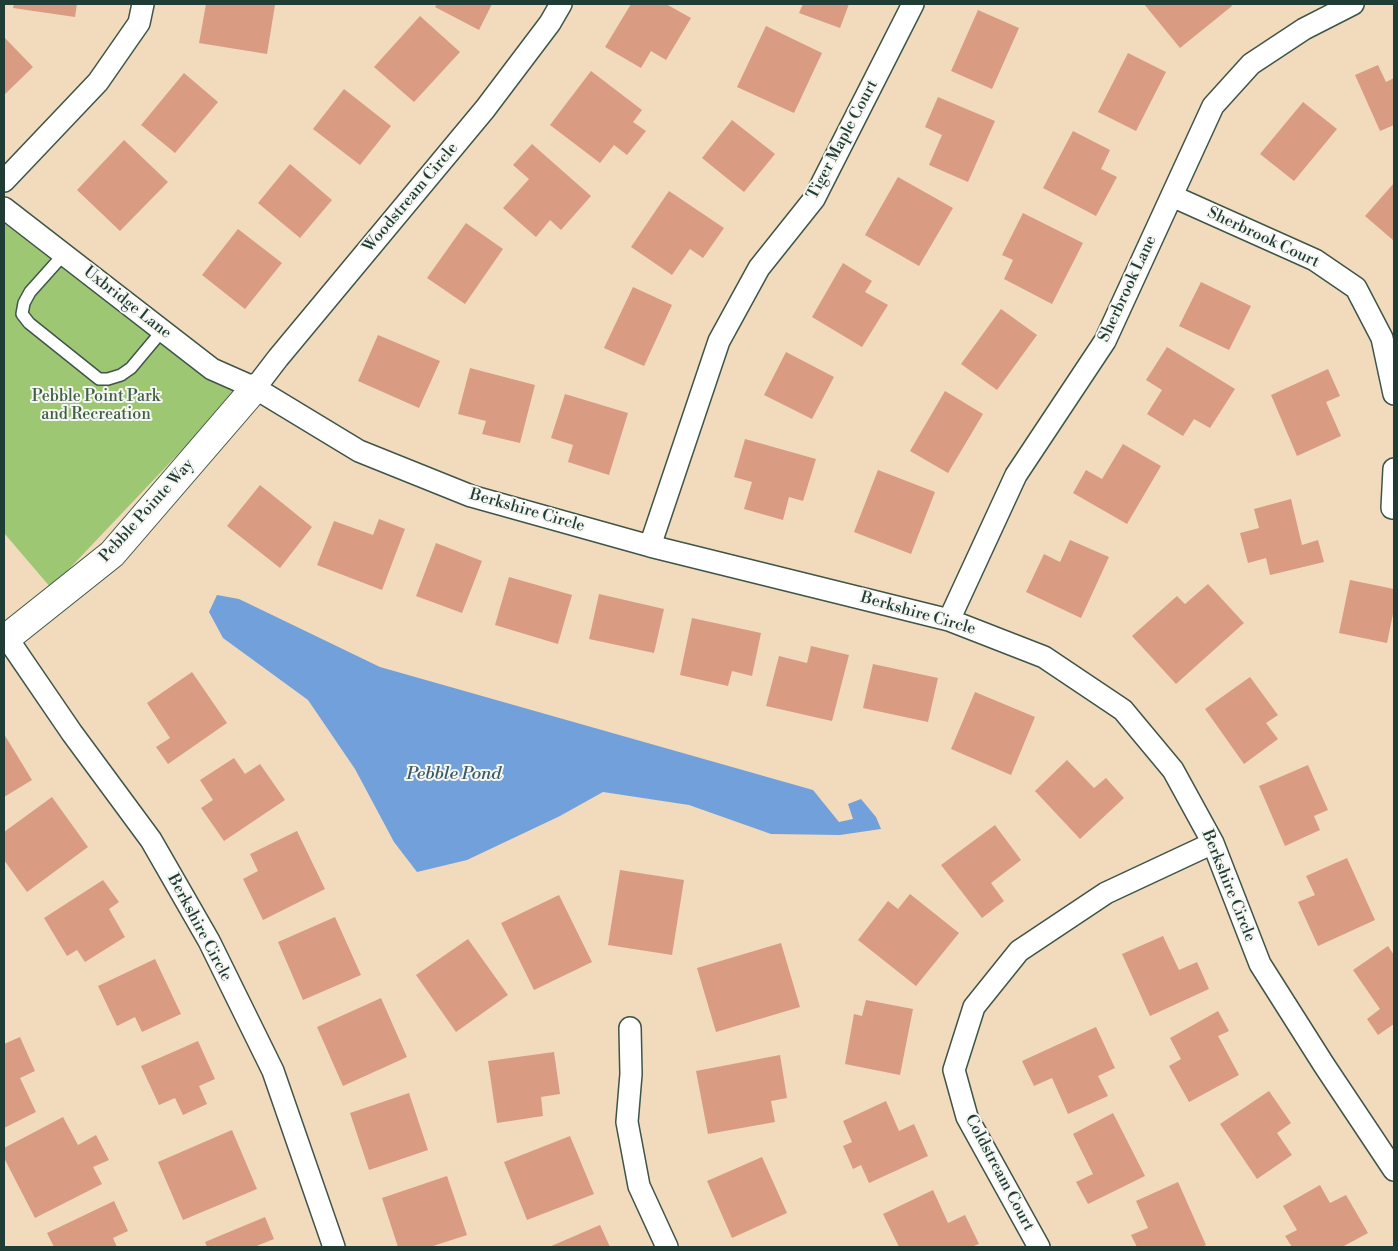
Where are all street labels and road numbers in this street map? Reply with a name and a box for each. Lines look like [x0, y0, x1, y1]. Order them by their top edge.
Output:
street label: Tiger Maple Court [803, 77, 883, 203]
street label: Woodstream Circle [360, 139, 462, 257]
street label: Sherbrook Court [1204, 204, 1322, 272]
street label: Sherbrook Lane [1095, 233, 1161, 345]
street label: Uxbridge Lane [79, 263, 175, 343]
street label: Pebble Pointe Way [96, 455, 198, 567]
street label: Berkshire Circle [467, 485, 587, 537]
street label: Berkshire Circle [858, 588, 978, 640]
street label: Berkshire Circle [1197, 827, 1259, 945]
street label: Berkshire Circle [163, 871, 235, 985]
street label: Coldstream Court [960, 1112, 1038, 1234]

